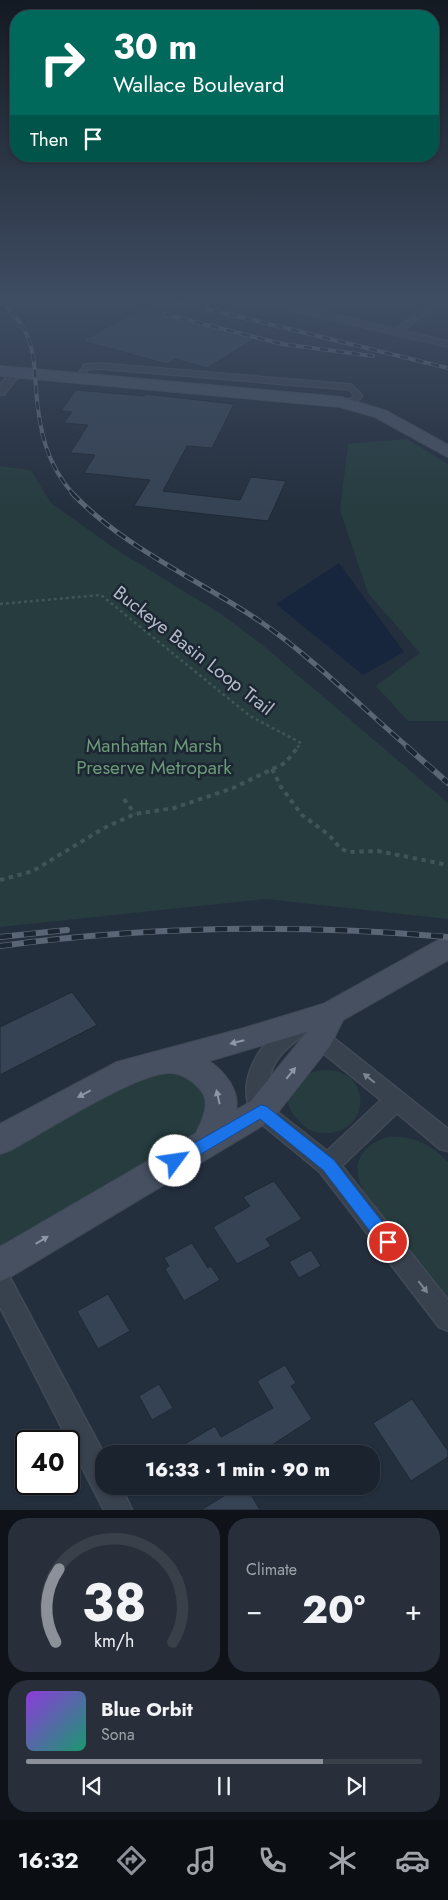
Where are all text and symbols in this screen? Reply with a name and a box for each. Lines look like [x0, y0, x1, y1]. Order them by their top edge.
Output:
text: 30 m [113, 22, 197, 72]
icon: right [30, 30, 95, 95]
text: Wallace Boulevard [113, 68, 285, 100]
icon: arrive [79, 125, 107, 153]
text: Then [30, 126, 69, 153]
street label: Buckeye Basin Loop Trail [108, 579, 280, 722]
park label: Manhattan Marsh Preserve Metropark [76, 732, 232, 781]
one-way arrow [229, 1038, 244, 1046]
one-way arrow [286, 1067, 297, 1080]
one-way arrow [363, 1073, 376, 1084]
one-way arrow [214, 1089, 222, 1105]
one-way arrow [77, 1090, 91, 1099]
position arrow [148, 1134, 200, 1186]
pin [367, 1221, 409, 1263]
icon: arrive [374, 1228, 402, 1256]
one-way arrow [35, 1235, 49, 1244]
one-way arrow [418, 1280, 429, 1293]
speed limit sign: 40 [15, 1430, 80, 1495]
text: 16:33 · 1 min · 90 m [145, 1456, 330, 1483]
text: Climate [246, 1558, 297, 1581]
text: 38 [82, 1565, 146, 1641]
text: 20° [302, 1582, 365, 1637]
text: − [246, 1590, 263, 1631]
text: + [405, 1590, 422, 1631]
text: km/h [94, 1628, 134, 1654]
text: Blue Orbit [101, 1696, 193, 1723]
text: Sona [101, 1723, 135, 1746]
icon: previous [78, 1772, 106, 1800]
icon: pause [210, 1772, 238, 1800]
icon: next [342, 1772, 370, 1800]
icon: directions [114, 1843, 149, 1878]
icon: music [184, 1843, 219, 1878]
icon: phone [255, 1843, 290, 1878]
icon: climate [325, 1843, 360, 1878]
icon: car [395, 1843, 430, 1878]
text: 16:32 [18, 1844, 79, 1876]

